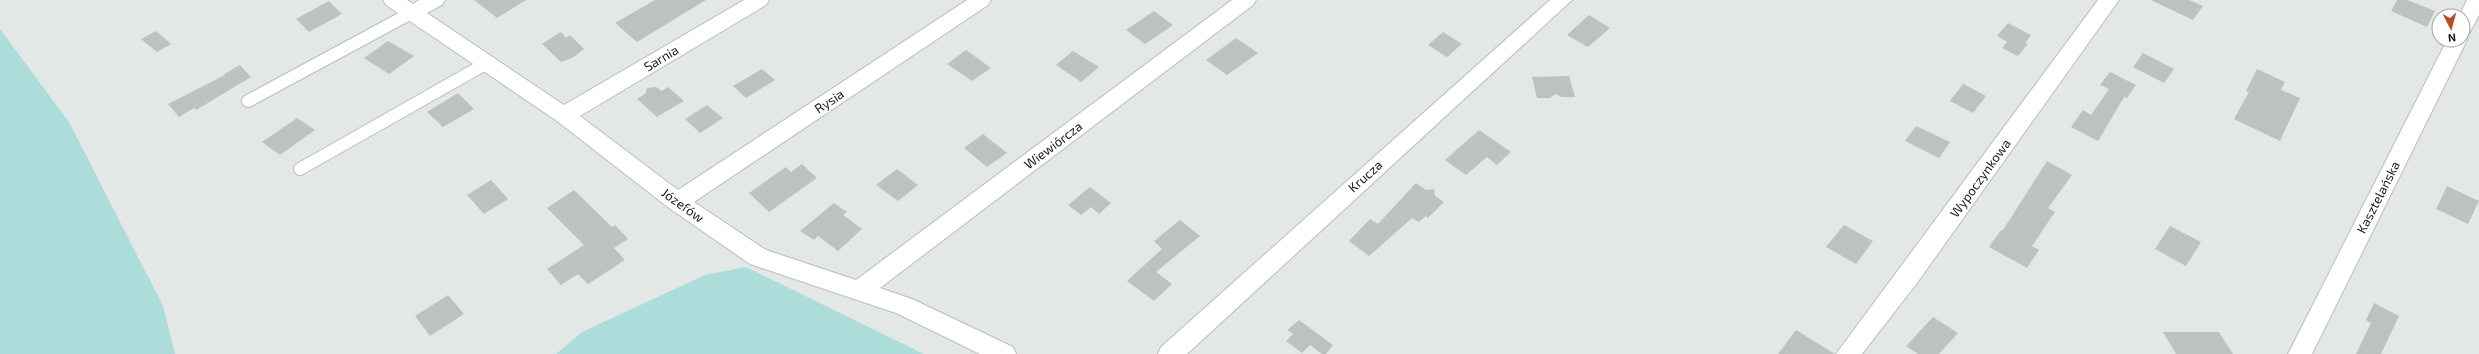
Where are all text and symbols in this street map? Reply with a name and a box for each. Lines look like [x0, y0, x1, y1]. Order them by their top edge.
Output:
north arrow [2431, 8, 2471, 48]
text: N [2447, 32, 2457, 45]
street label: Sarnia [641, 41, 681, 75]
street label: Rysia [811, 85, 847, 117]
street label: Wiewiórcza [1021, 118, 1085, 172]
street label: Wypoczynkowa [1946, 136, 2014, 220]
street label: Krucza [1345, 157, 1385, 195]
street label: Kasztelańska [2353, 158, 2403, 236]
street label: Józefów [659, 184, 707, 226]

